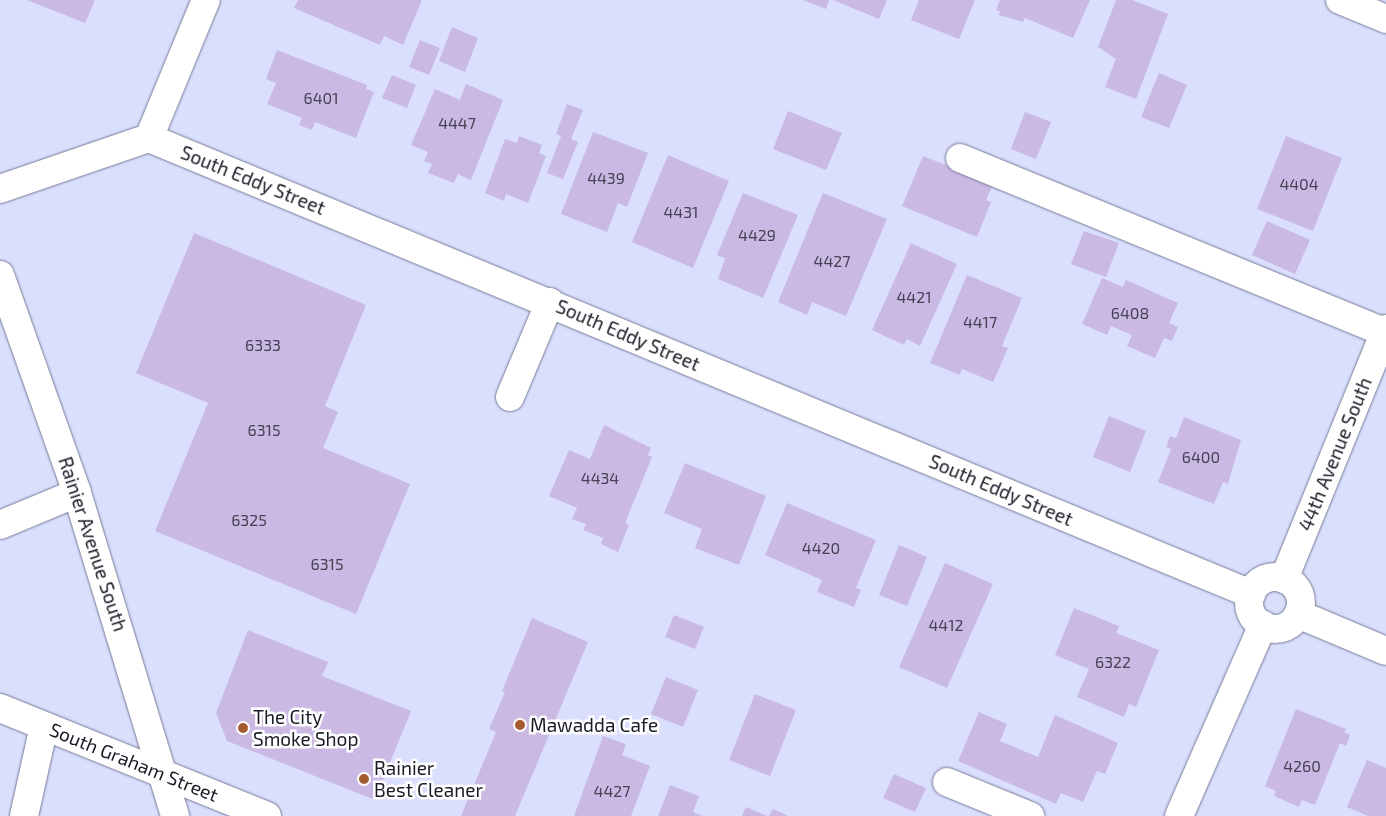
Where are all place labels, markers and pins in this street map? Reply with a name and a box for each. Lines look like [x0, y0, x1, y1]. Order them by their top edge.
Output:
place label: The City Smoke Shop [253, 706, 358, 750]
place label: Mawadda Cafe [530, 714, 658, 736]
marker: Mawadda Cafe [514, 719, 526, 731]
marker: The City Smoke Shop [237, 722, 249, 734]
place label: Rainier Best Cleaner [374, 757, 483, 801]
marker: Rainier Best Cleaner [358, 773, 370, 785]

